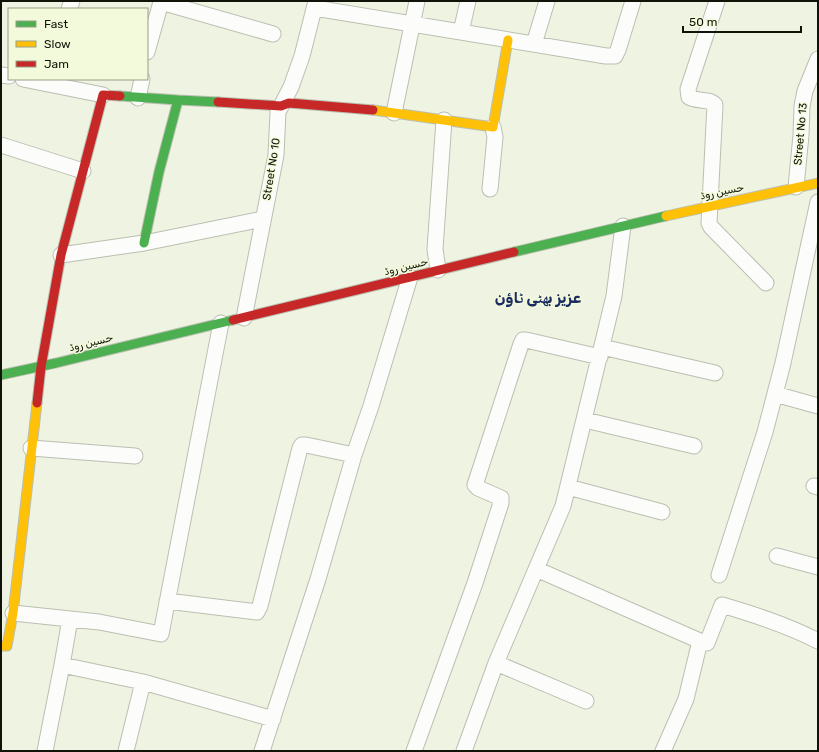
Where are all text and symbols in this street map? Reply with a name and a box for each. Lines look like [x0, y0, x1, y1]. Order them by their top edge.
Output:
legend [8, 8, 148, 80]
scale bar [683, 8, 801, 34]
text: 50 m [689, 15, 717, 29]
text: Fast [44, 17, 68, 31]
text: Slow [44, 37, 71, 51]
text: Jam [44, 57, 69, 71]
street label: Street No 13 [791, 102, 810, 166]
street label: Street No 10 [260, 137, 283, 201]
street label: حسین روڈ [699, 180, 746, 203]
street label: حسین روڈ [383, 255, 430, 279]
district label: عزیز بھٹی ٹاؤن [495, 289, 582, 307]
street label: حسین روڈ [68, 331, 115, 355]

